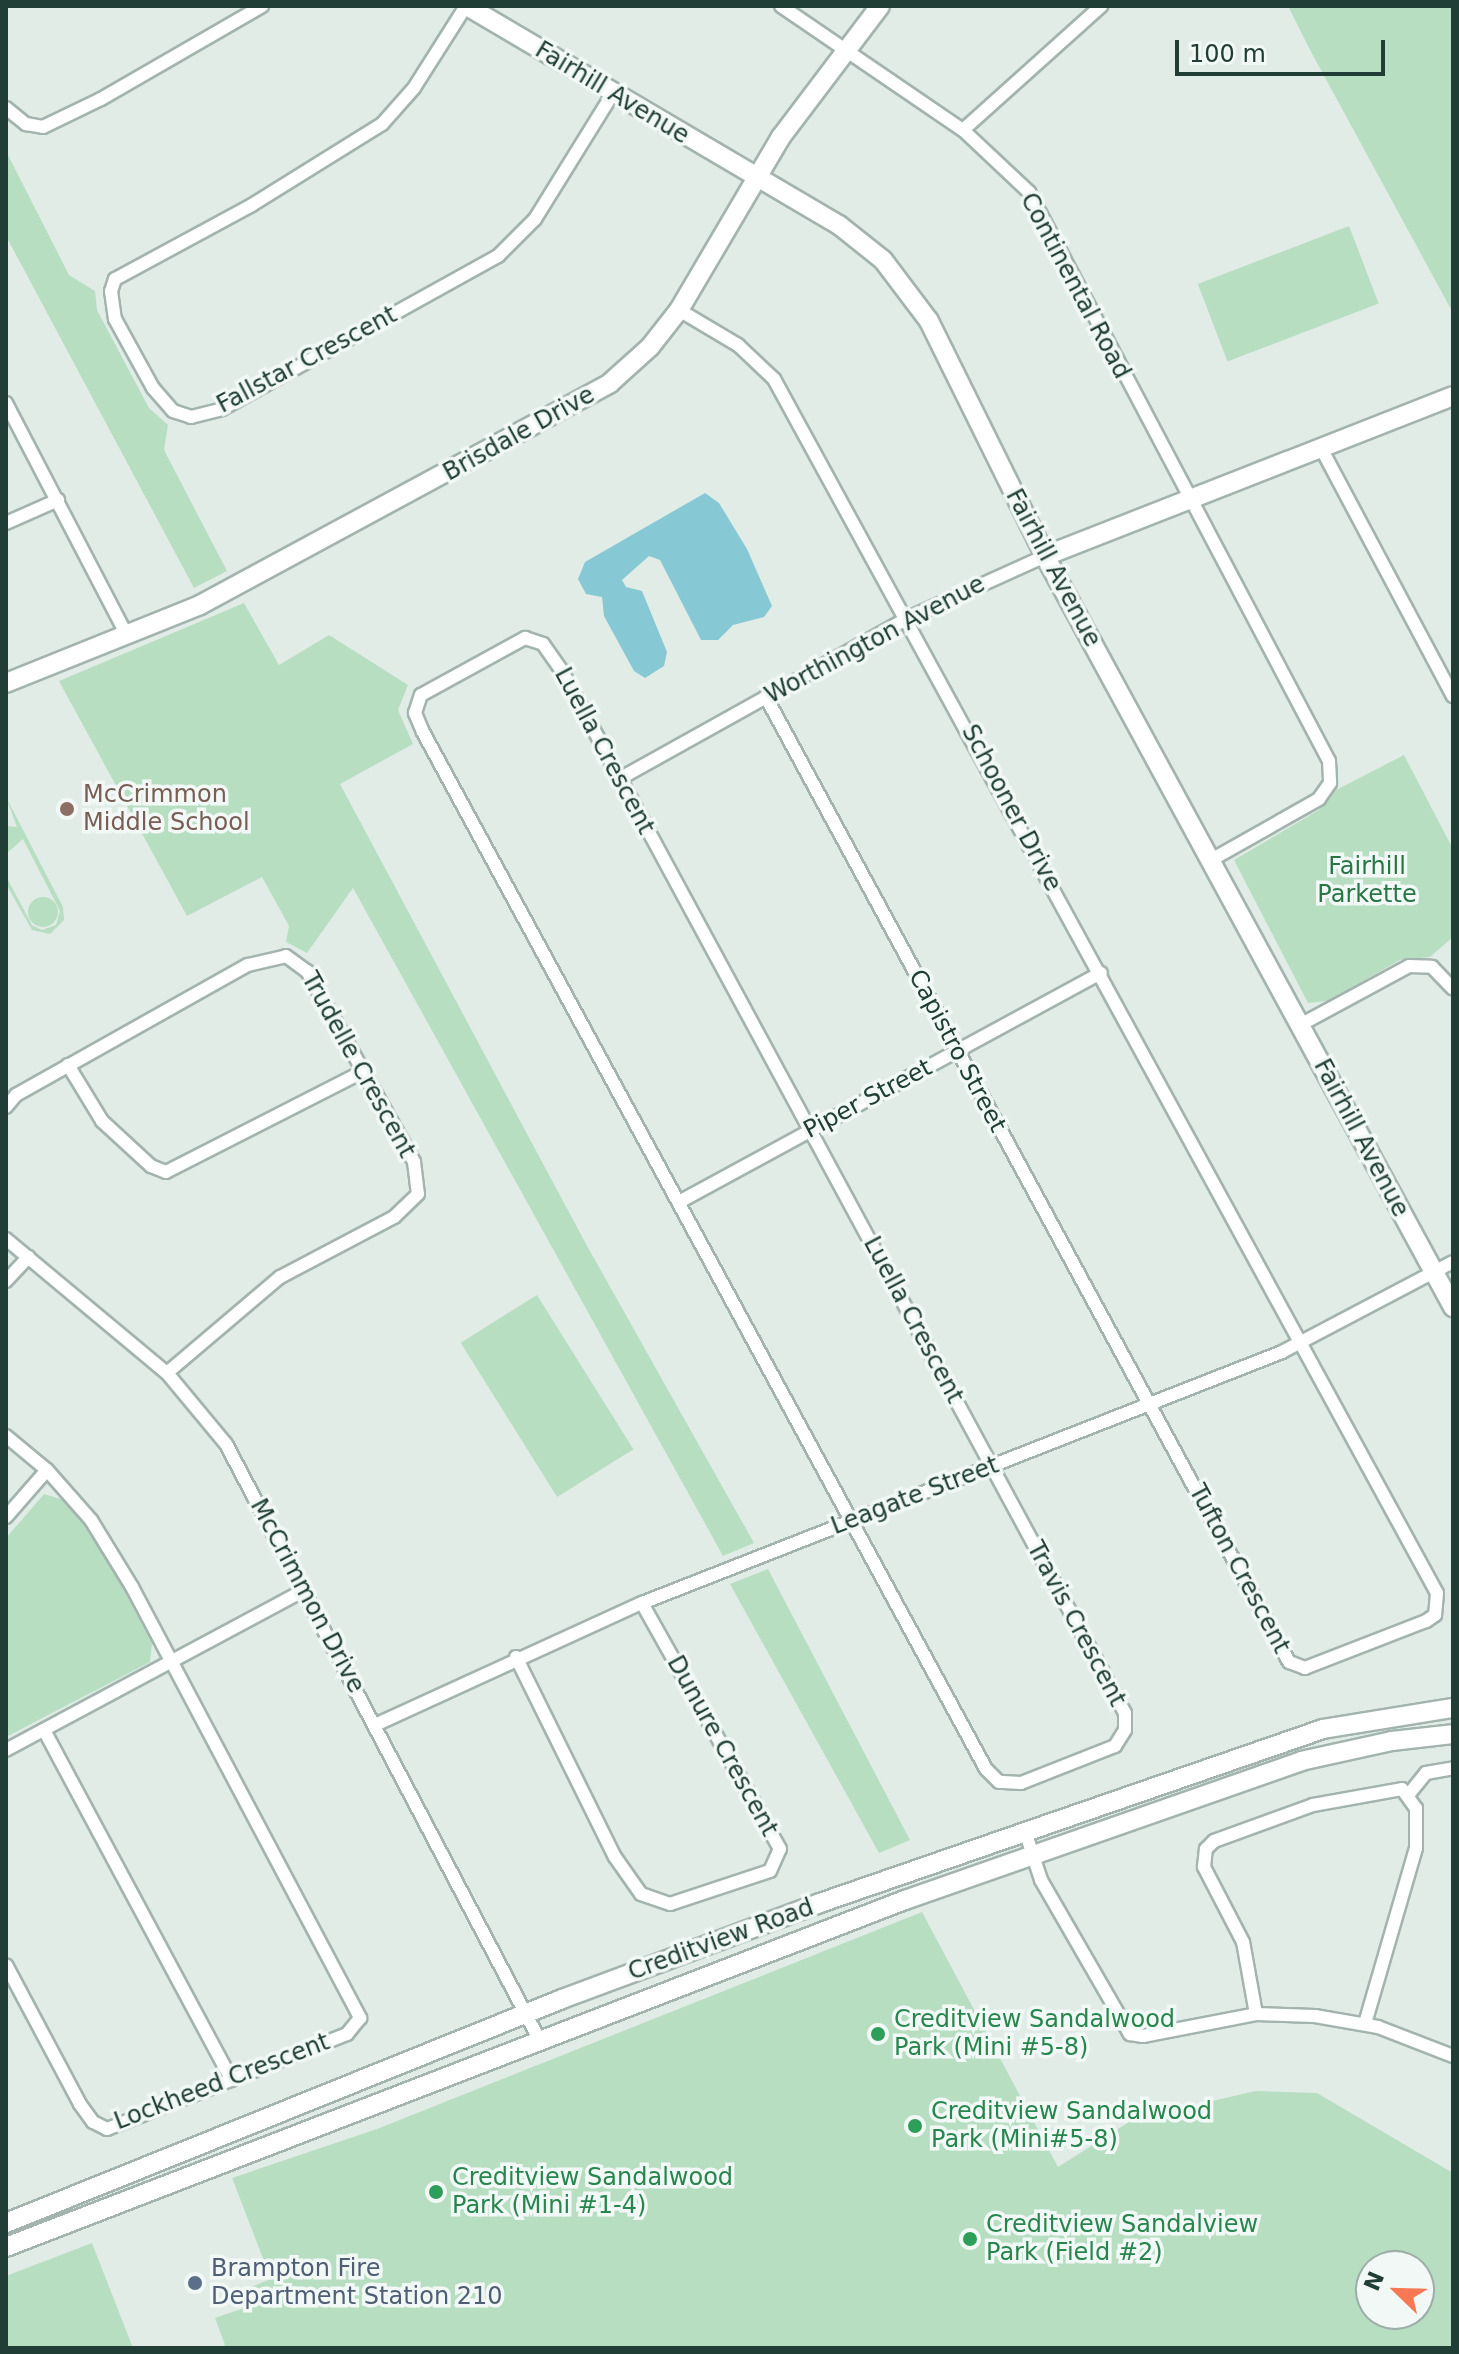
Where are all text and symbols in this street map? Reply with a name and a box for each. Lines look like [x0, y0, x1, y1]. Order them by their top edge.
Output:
scale bar [1179, 24, 1389, 74]
street label: Fairhill Avenue [530, 36, 694, 150]
text: 100 m [1189, 40, 1266, 68]
street label: Continental Road [1014, 188, 1136, 384]
street label: Fallstar Crescent [212, 300, 402, 420]
street label: Brisdale Drive [438, 381, 600, 487]
street label: Fairhill Avenue [999, 484, 1107, 652]
street label: Worthington Avenue [760, 570, 990, 710]
street label: Luella Crescent [548, 663, 660, 839]
street label: Schooner Drive [955, 720, 1067, 896]
place label: McCrimmon Middle School [83, 781, 250, 837]
marker: McCrimmon Middle School [58, 800, 76, 818]
park label: Fairhill Parkette [1317, 853, 1417, 909]
street label: Capistro Street [902, 965, 1012, 1137]
street label: Trudelle Crescent [295, 967, 421, 1163]
street label: Piper Street [799, 1053, 937, 1145]
street label: Fairhill Avenue [1307, 1054, 1415, 1222]
street label: Luella Crescent [857, 1232, 969, 1408]
street label: Leagate Street [827, 1451, 1003, 1541]
street label: Tufton Crescent [1182, 1480, 1296, 1658]
street label: McCrimmon Drive [244, 1494, 370, 1698]
street label: Travis Crescent [1020, 1537, 1132, 1711]
street label: Dunure Crescent [660, 1651, 784, 1841]
street label: Creditview Road [624, 1893, 818, 1987]
place label: Creditview Sandalwood Park (Mini #5-8) [894, 2006, 1175, 2062]
marker: Creditview Sandalwood Park (Mini #5-8) [869, 2025, 887, 2043]
street label: Lockheed Crescent [110, 2028, 334, 2136]
place label: Creditview Sandalwood Park (Mini#5-8) [931, 2098, 1212, 2154]
marker: Creditview Sandalwood Park (Mini#5-8) [906, 2117, 924, 2135]
place label: Creditview Sandalwood Park (Mini #1-4) [452, 2164, 733, 2220]
marker: Creditview Sandalwood Park (Mini #1-4) [427, 2183, 445, 2201]
place label: Creditview Sandalview Park (Field #2) [986, 2211, 1258, 2267]
marker: Creditview Sandalview Park (Field #2) [961, 2230, 979, 2248]
north arrow [1355, 2250, 1435, 2330]
place label: Brampton Fire Department Station 210 [211, 2255, 503, 2311]
text: N [1359, 2268, 1389, 2295]
marker: Brampton Fire Department Station 210 [186, 2274, 204, 2292]

